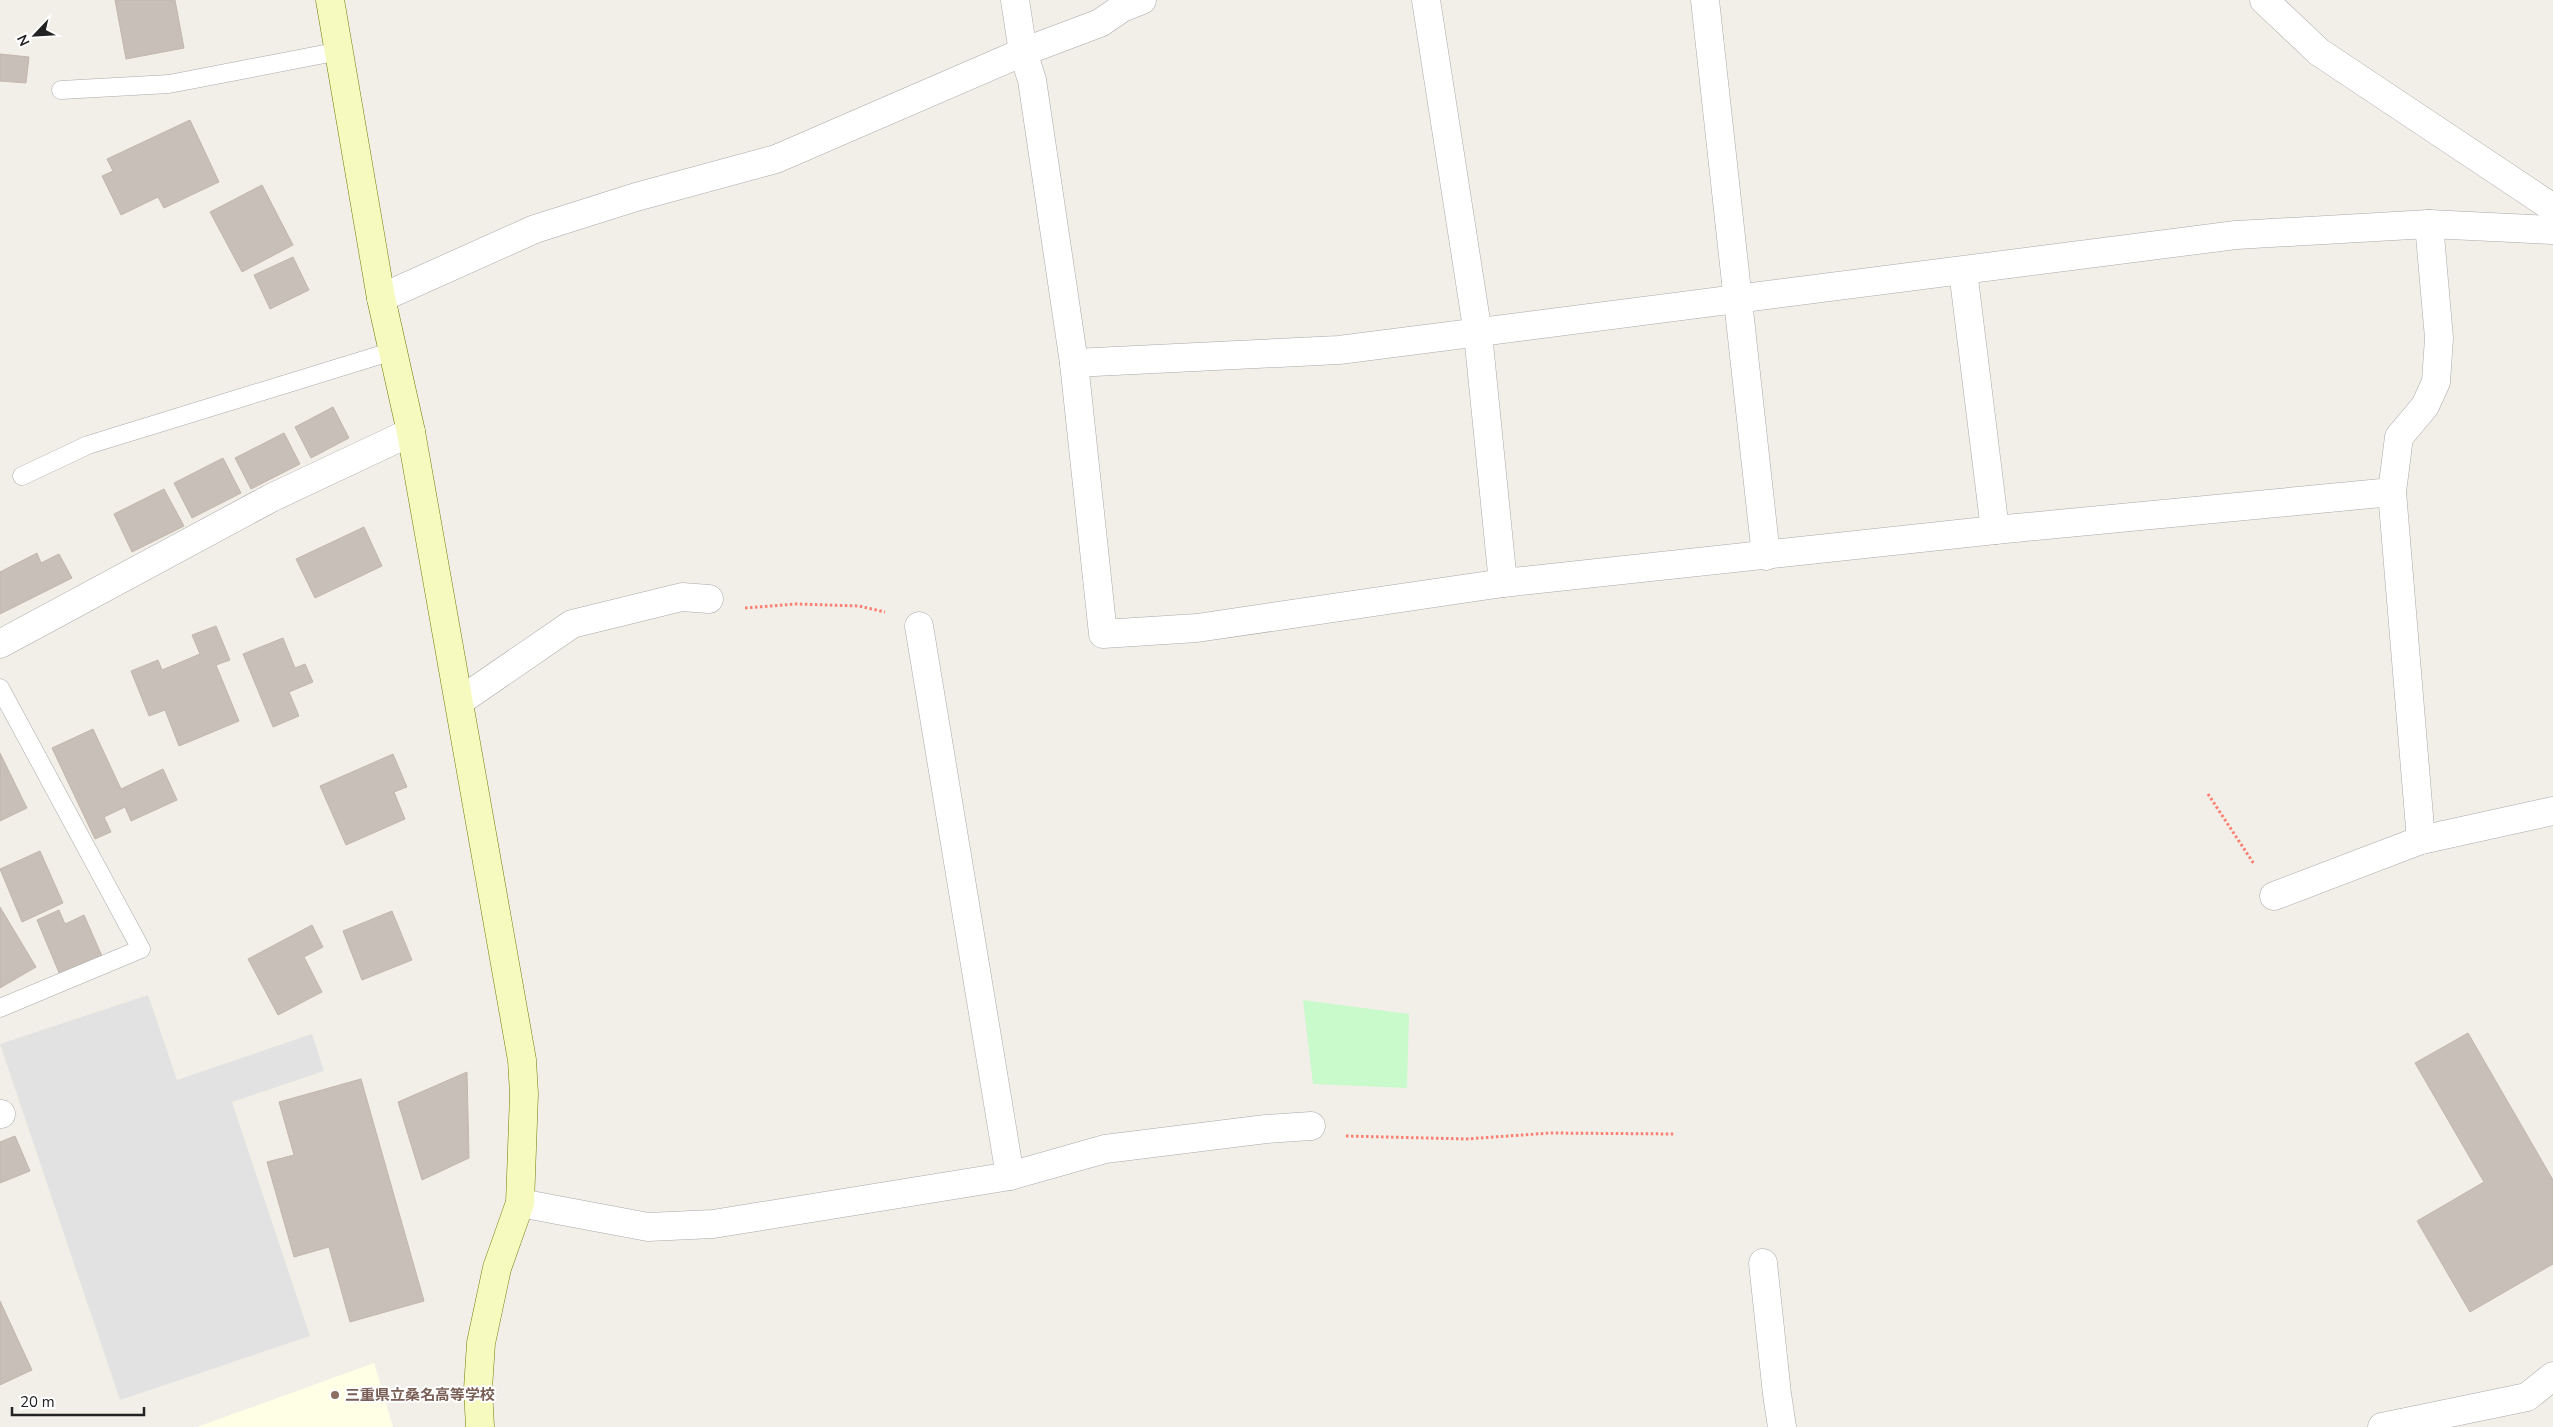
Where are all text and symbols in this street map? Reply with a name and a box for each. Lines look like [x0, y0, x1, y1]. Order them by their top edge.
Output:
north arrow [10, 10, 60, 60]
text: N [13, 32, 34, 49]
scale bar [12, 1384, 145, 1416]
place label: 三重県立桑名高等学校 [345, 1385, 495, 1405]
marker: 三重県立桑名高等学校 [329, 1389, 341, 1401]
text: 20 m [20, 1392, 55, 1412]

